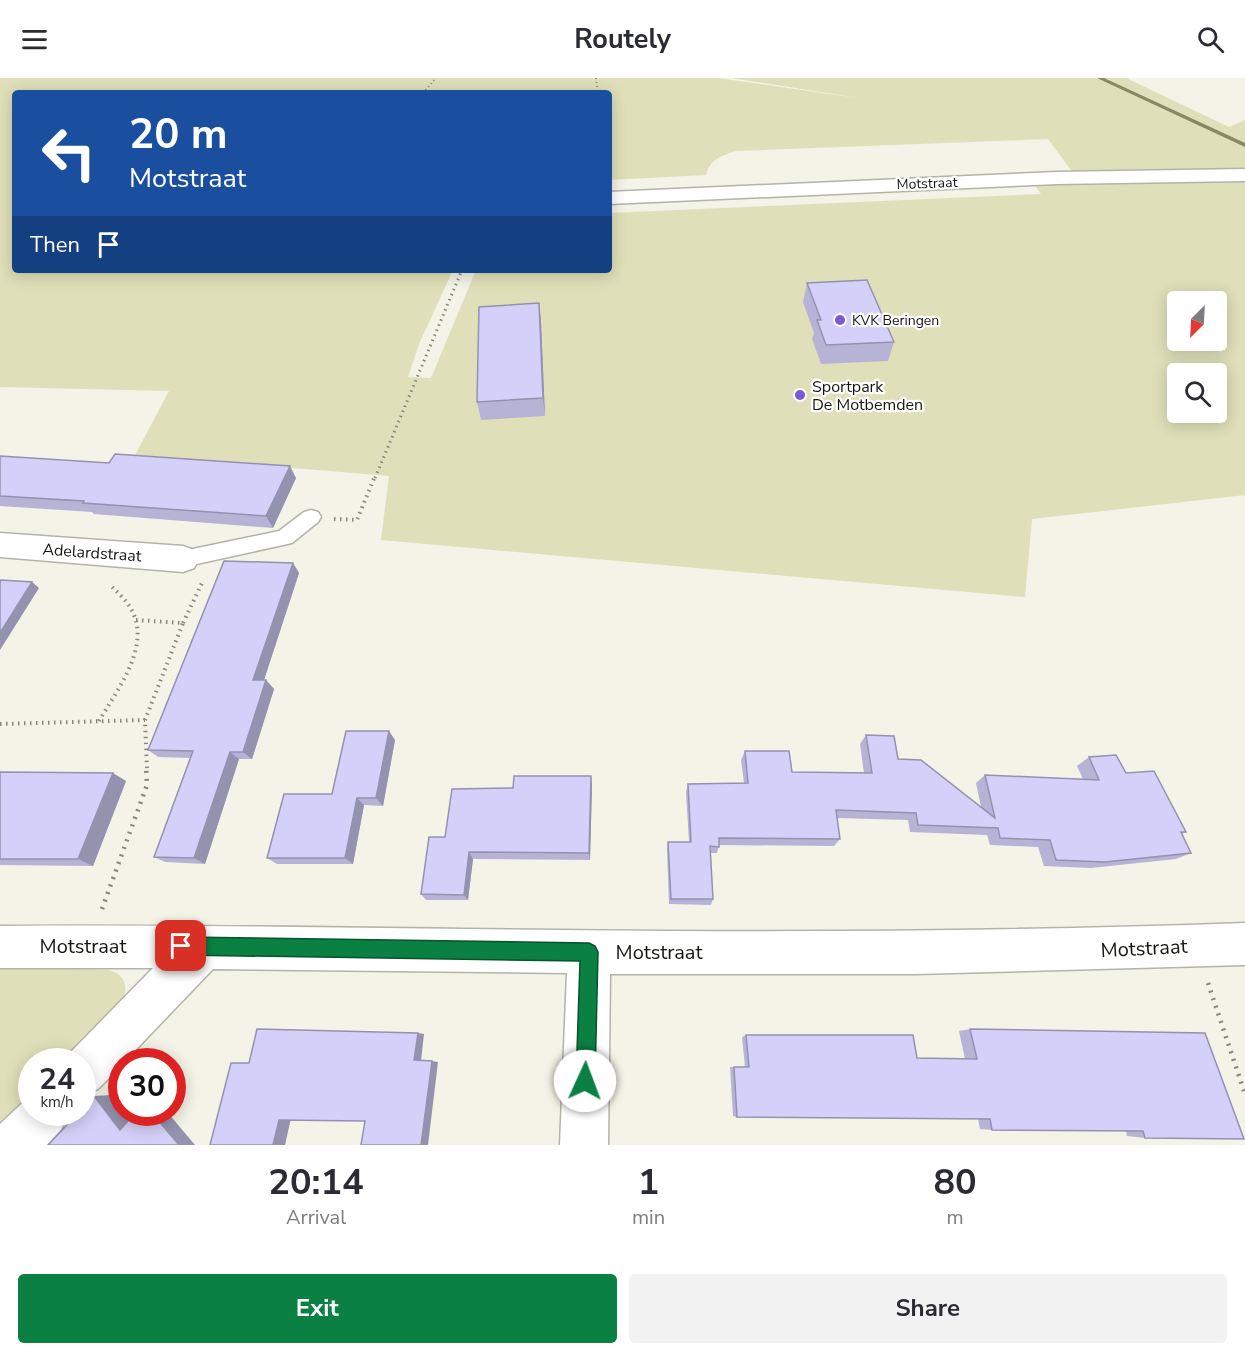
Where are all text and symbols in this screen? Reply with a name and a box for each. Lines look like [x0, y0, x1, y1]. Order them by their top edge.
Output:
text: Routely [574, 21, 671, 58]
icon: menu [18, 23, 51, 56]
icon: search [1194, 23, 1227, 56]
text: 20 m [129, 106, 228, 163]
icon: left [30, 114, 108, 192]
text: Motstraat [129, 160, 246, 197]
street label: Motstraat [896, 173, 958, 194]
icon: arrive [92, 228, 125, 261]
text: Then [30, 230, 80, 260]
north arrow [1167, 291, 1227, 351]
map controls [1167, 291, 1227, 423]
place label: KVK Beringen [852, 311, 939, 330]
marker: KVK Beringen [833, 313, 847, 327]
button: search [1167, 363, 1227, 423]
place label: Sportpark De Motbemden [812, 376, 923, 416]
marker: Sportpark De Motbemden [793, 388, 807, 402]
street label: Adelardstraat [42, 539, 142, 567]
pin [155, 920, 206, 971]
icon: arrive [164, 929, 197, 962]
street label: Motstraat [40, 933, 127, 960]
street label: Motstraat [1100, 933, 1189, 964]
street label: Motstraat [616, 939, 703, 966]
speed limit sign: 30 [108, 1048, 186, 1126]
position arrow [553, 1049, 617, 1113]
text: 24 [39, 1059, 75, 1100]
text: km/h [40, 1092, 74, 1112]
text: 20:14 [268, 1158, 364, 1207]
text: 1 [638, 1158, 659, 1207]
text: 80 [933, 1158, 977, 1207]
text: Arrival [286, 1204, 346, 1231]
text: min [632, 1204, 665, 1231]
text: m [946, 1204, 964, 1231]
button: Exit [18, 1274, 617, 1343]
button: Share [629, 1274, 1227, 1343]

